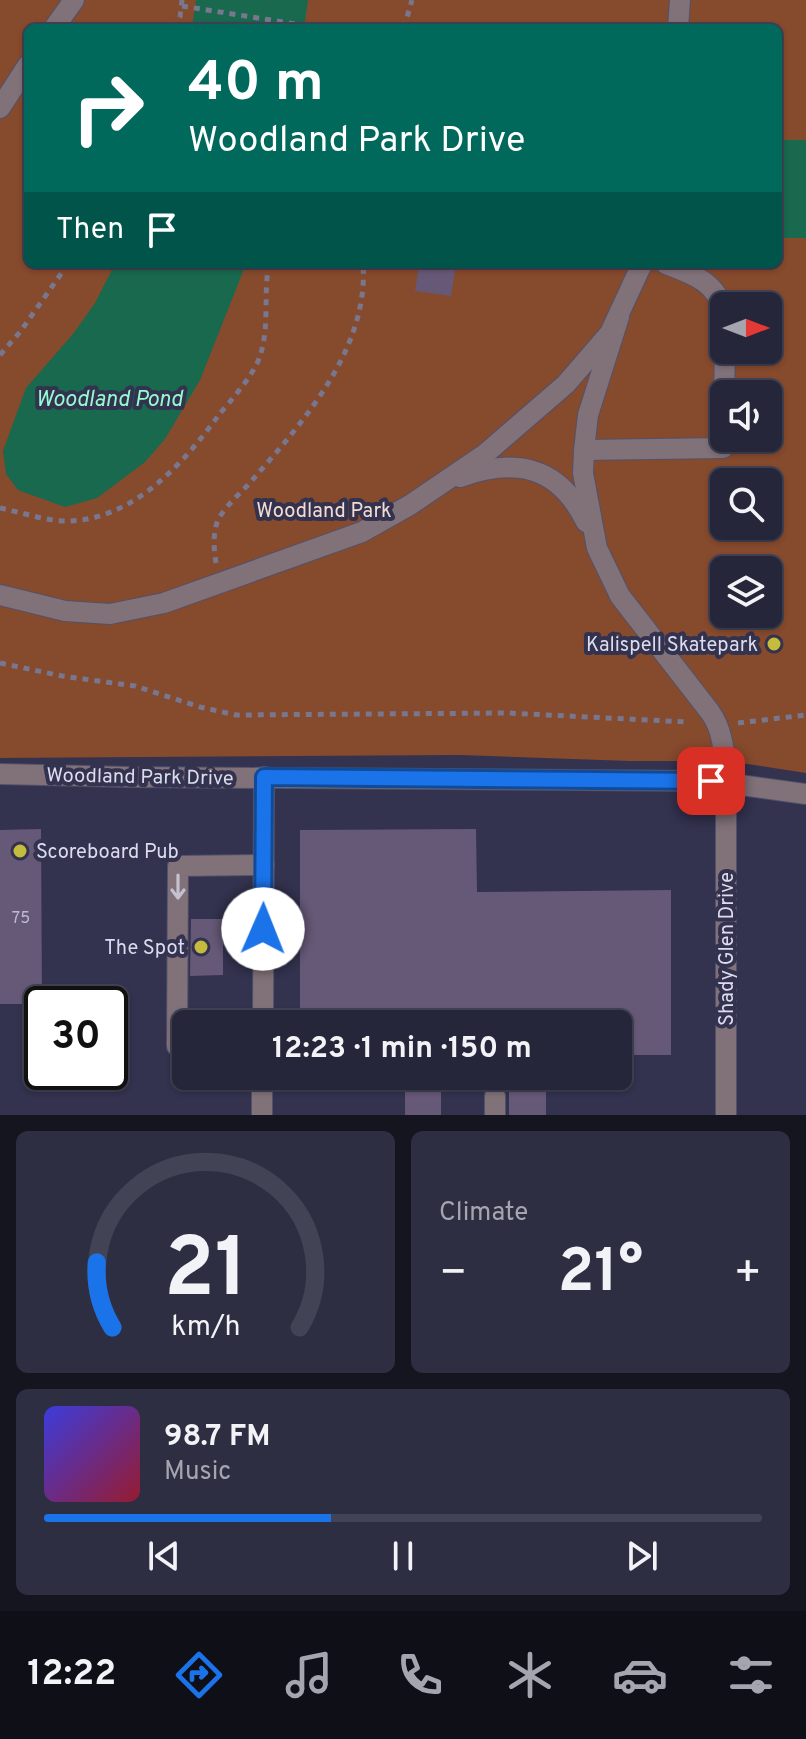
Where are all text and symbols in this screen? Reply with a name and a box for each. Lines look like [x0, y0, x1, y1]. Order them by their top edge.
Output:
text: 40 m [188, 50, 324, 120]
icon: right [56, 56, 160, 160]
text: Woodland Park Drive [188, 119, 525, 165]
icon: arrive [140, 208, 184, 252]
text: Then [56, 212, 124, 249]
north arrow [710, 292, 782, 364]
map controls [710, 292, 782, 628]
button: sound [710, 380, 782, 452]
water label: Woodland Pond [36, 387, 185, 414]
button: search [710, 468, 782, 540]
park label: Woodland Park [256, 499, 392, 525]
button: layers [710, 556, 782, 628]
place label: Kalispell Skatepark [586, 633, 758, 659]
marker: Kalispell Skatepark [765, 635, 783, 653]
pin [677, 747, 745, 815]
icon: arrive [689, 759, 733, 803]
street label: Woodland Park Drive [46, 763, 234, 793]
place label: Scoreboard Pub [36, 840, 179, 866]
marker: Scoreboard Pub [11, 842, 29, 860]
street label: Shady Glen Drive [715, 872, 741, 1026]
one-way arrow [170, 873, 186, 900]
position arrow [221, 887, 305, 971]
house number: 75 [12, 909, 30, 929]
place label: The Spot [104, 936, 185, 962]
marker: The Spot [192, 938, 210, 956]
speed limit sign: 30 [24, 986, 128, 1090]
text: 12:23 · 1 min · 150 m [272, 1031, 532, 1068]
text: Climate [439, 1197, 528, 1230]
text: 21 [163, 1221, 248, 1326]
text: 21° [558, 1237, 643, 1313]
text: − [439, 1247, 467, 1303]
text: + [734, 1247, 762, 1303]
text: km/h [171, 1310, 240, 1346]
text: 98.7 FM [164, 1419, 271, 1456]
text: Music [164, 1456, 231, 1489]
icon: previous [142, 1534, 186, 1578]
icon: pause [381, 1534, 425, 1578]
icon: next [620, 1534, 664, 1578]
icon: directions [171, 1647, 227, 1703]
icon: music [281, 1647, 337, 1703]
icon: phone [392, 1647, 448, 1703]
icon: climate [502, 1647, 558, 1703]
icon: car [612, 1647, 668, 1703]
icon: filters [723, 1647, 779, 1703]
text: 12:22 [27, 1652, 116, 1698]

